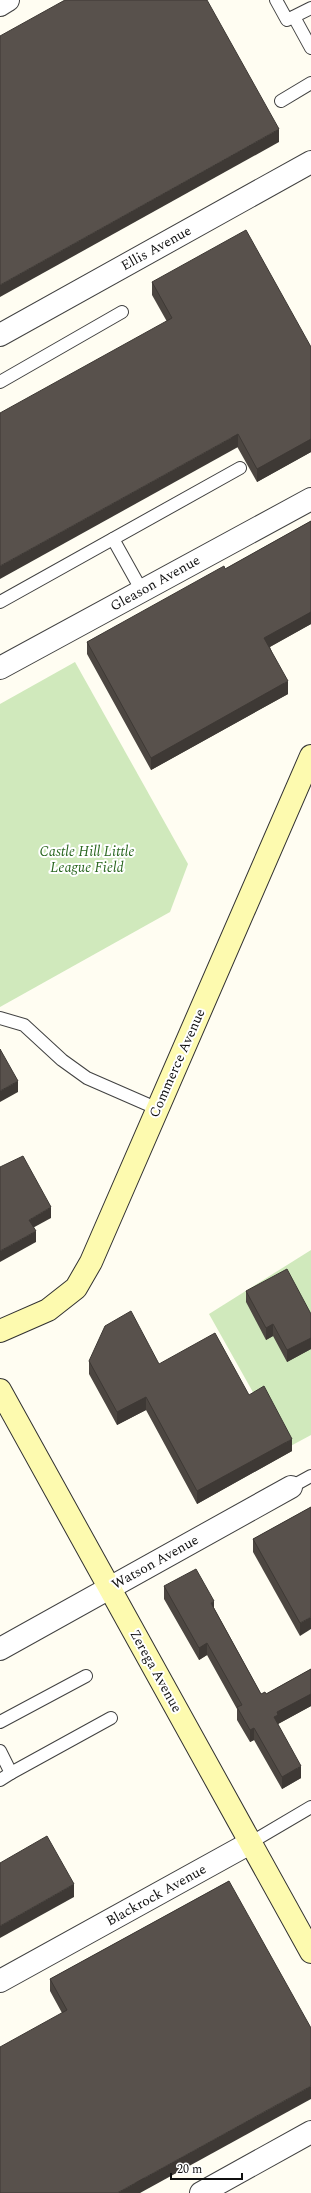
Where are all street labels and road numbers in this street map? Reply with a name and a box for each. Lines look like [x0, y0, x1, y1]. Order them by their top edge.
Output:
street label: Ellis Avenue [117, 220, 195, 276]
street label: Gleason Avenue [106, 549, 204, 616]
street label: Commerce Avenue [144, 1005, 211, 1121]
street label: Watson Avenue [108, 1529, 203, 1595]
street label: Zerega Avenue [125, 1626, 188, 1716]
street label: Blackrock Avenue [102, 1859, 210, 1931]

